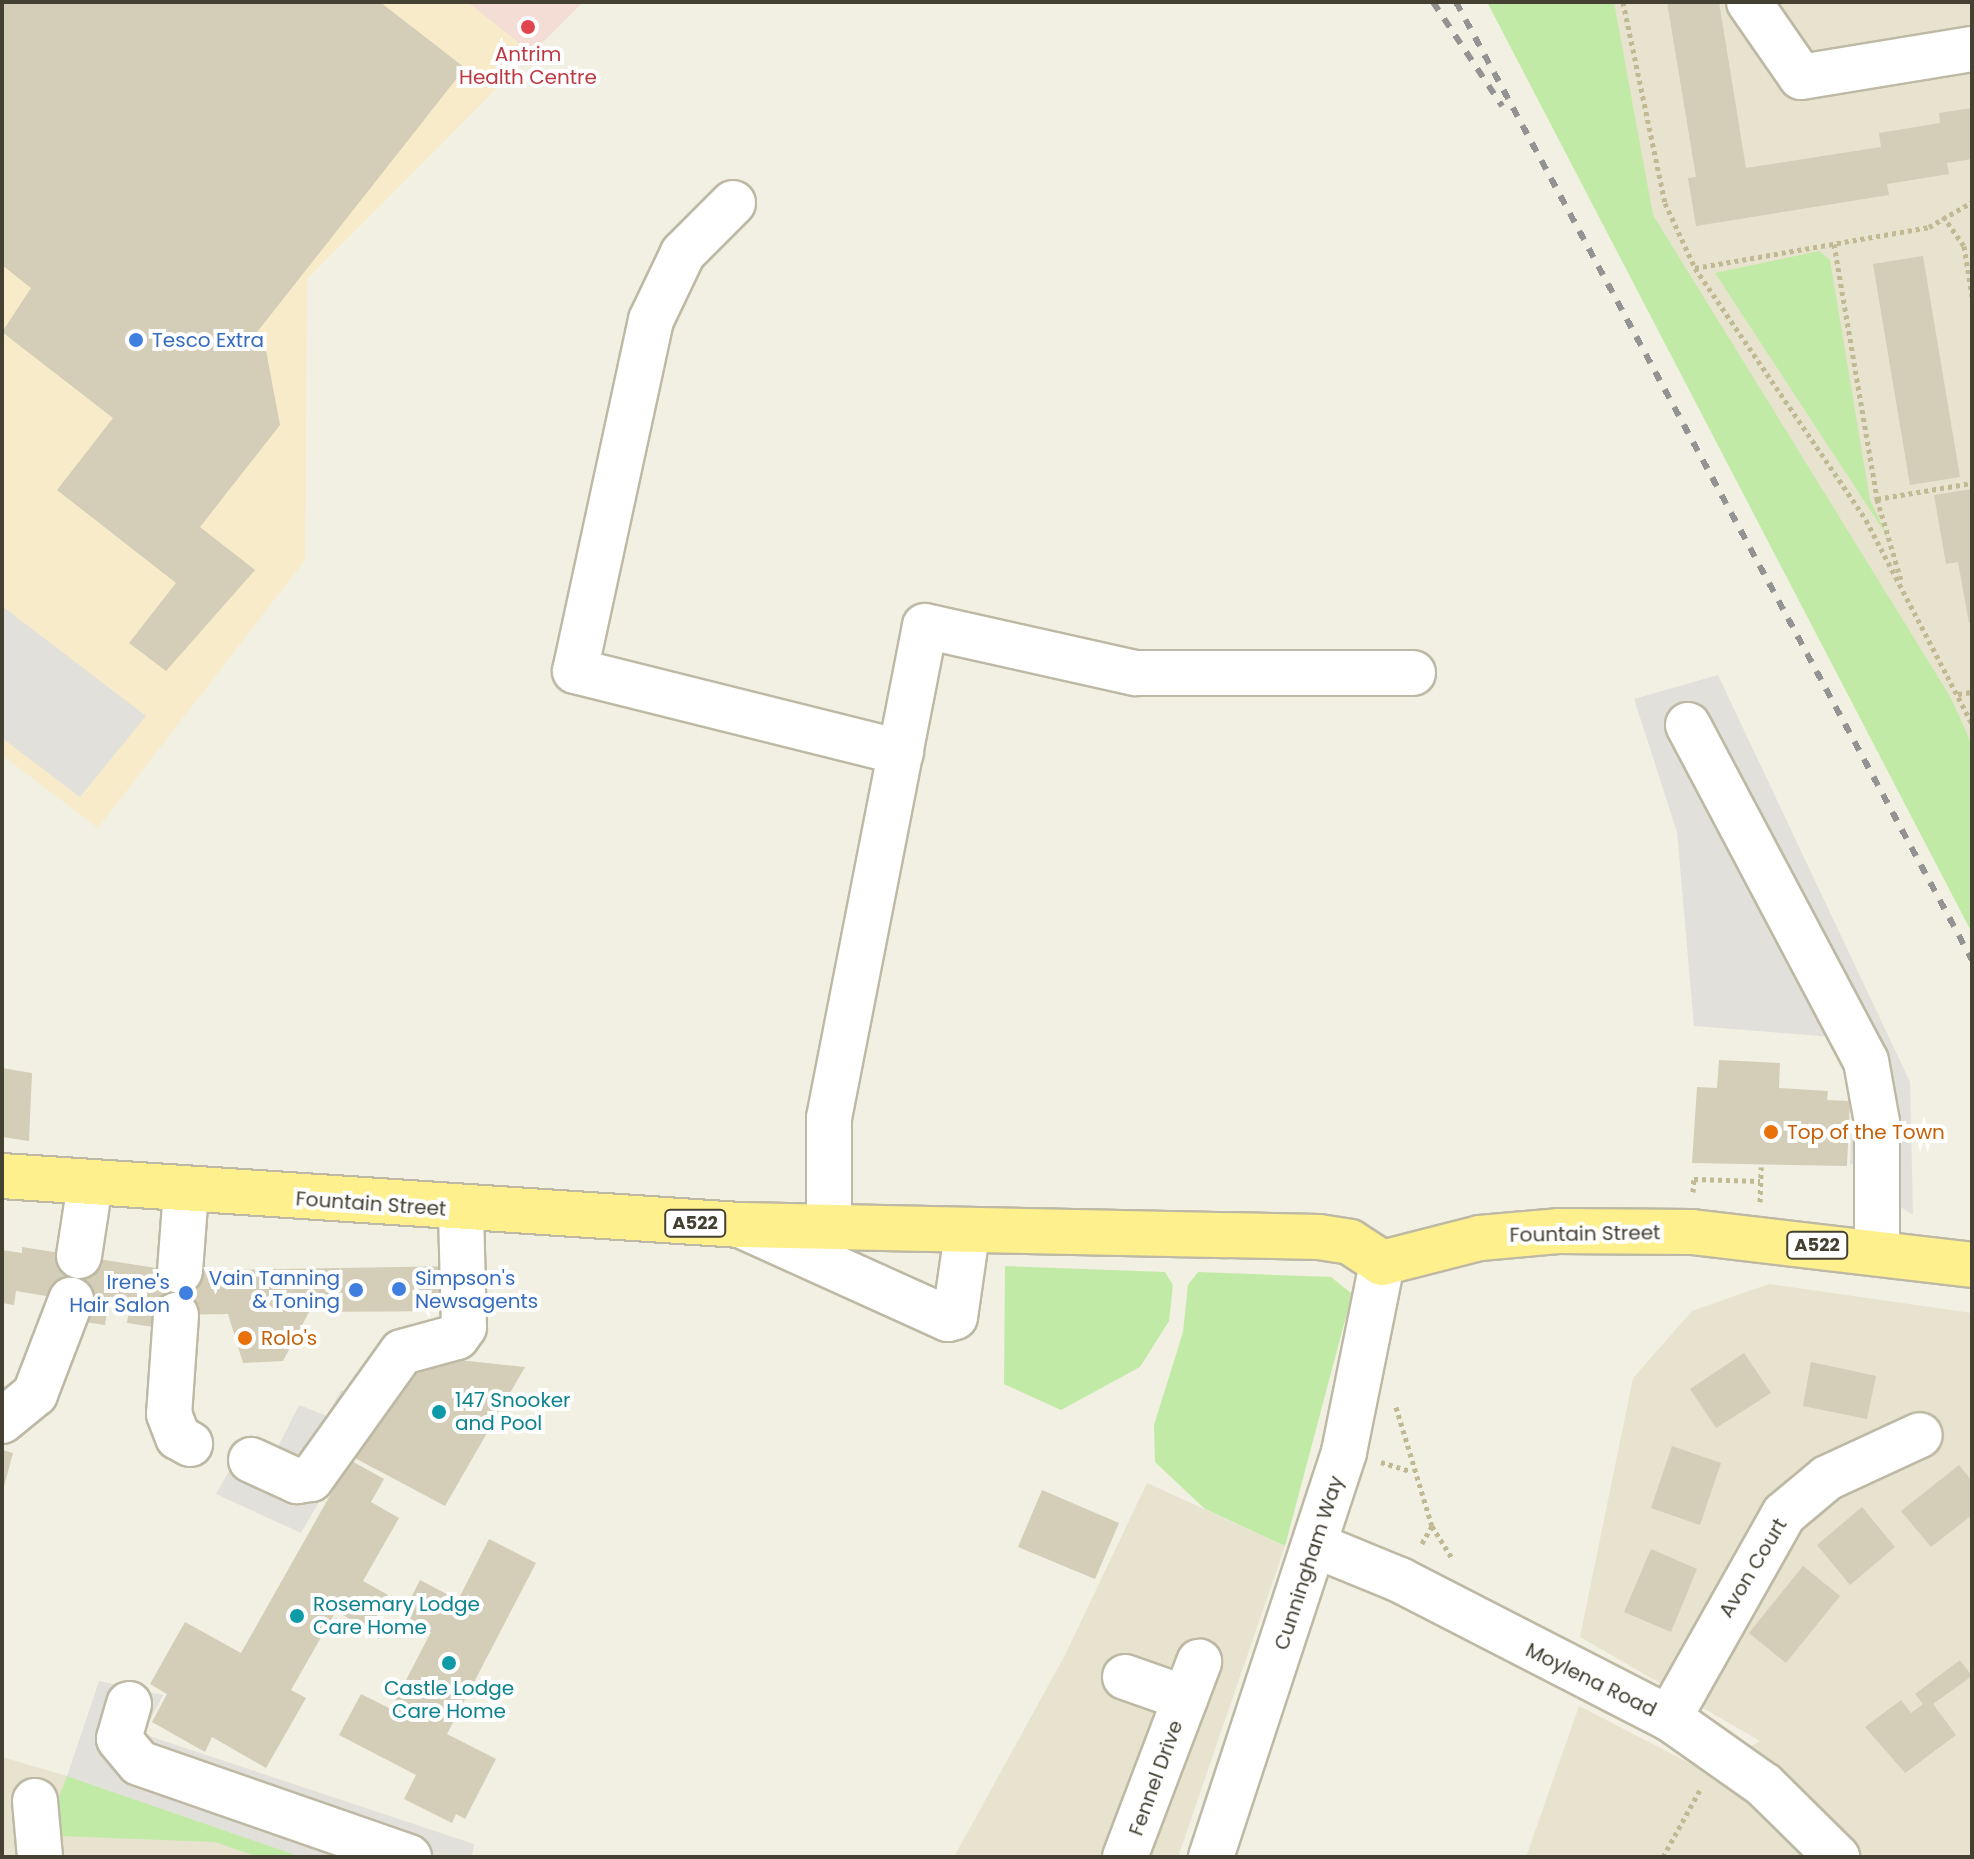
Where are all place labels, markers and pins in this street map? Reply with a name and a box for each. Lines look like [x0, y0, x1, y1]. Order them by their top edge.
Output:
marker: Antrim Health Centre [517, 16, 539, 38]
place label: Antrim Health Centre [459, 42, 597, 89]
place label: Tesco Extra [152, 328, 264, 352]
marker: Tesco Extra [127, 331, 145, 349]
place label: Top of the Town [1787, 1120, 1945, 1144]
marker: Top of the Town [1762, 1123, 1780, 1141]
place label: Vain Tanning & Toning [209, 1266, 340, 1313]
place label: Simpson's Newsagents [415, 1266, 538, 1313]
place label: Irene's Hair Salon [69, 1270, 170, 1317]
marker: Simpson's Newsagents [390, 1280, 408, 1298]
marker: Vain Tanning & Toning [347, 1281, 365, 1299]
marker: Irene's Hair Salon [177, 1284, 195, 1302]
place label: Rolo's [261, 1326, 317, 1350]
marker: Rolo's [236, 1329, 254, 1347]
place label: 147 Snooker and Pool [455, 1388, 571, 1435]
marker: 147 Snooker and Pool [430, 1403, 448, 1421]
place label: Rosemary Lodge Care Home [313, 1592, 480, 1639]
marker: Rosemary Lodge Care Home [288, 1607, 306, 1625]
marker: Castle Lodge Care Home [440, 1654, 458, 1672]
place label: Castle Lodge Care Home [384, 1676, 514, 1723]

